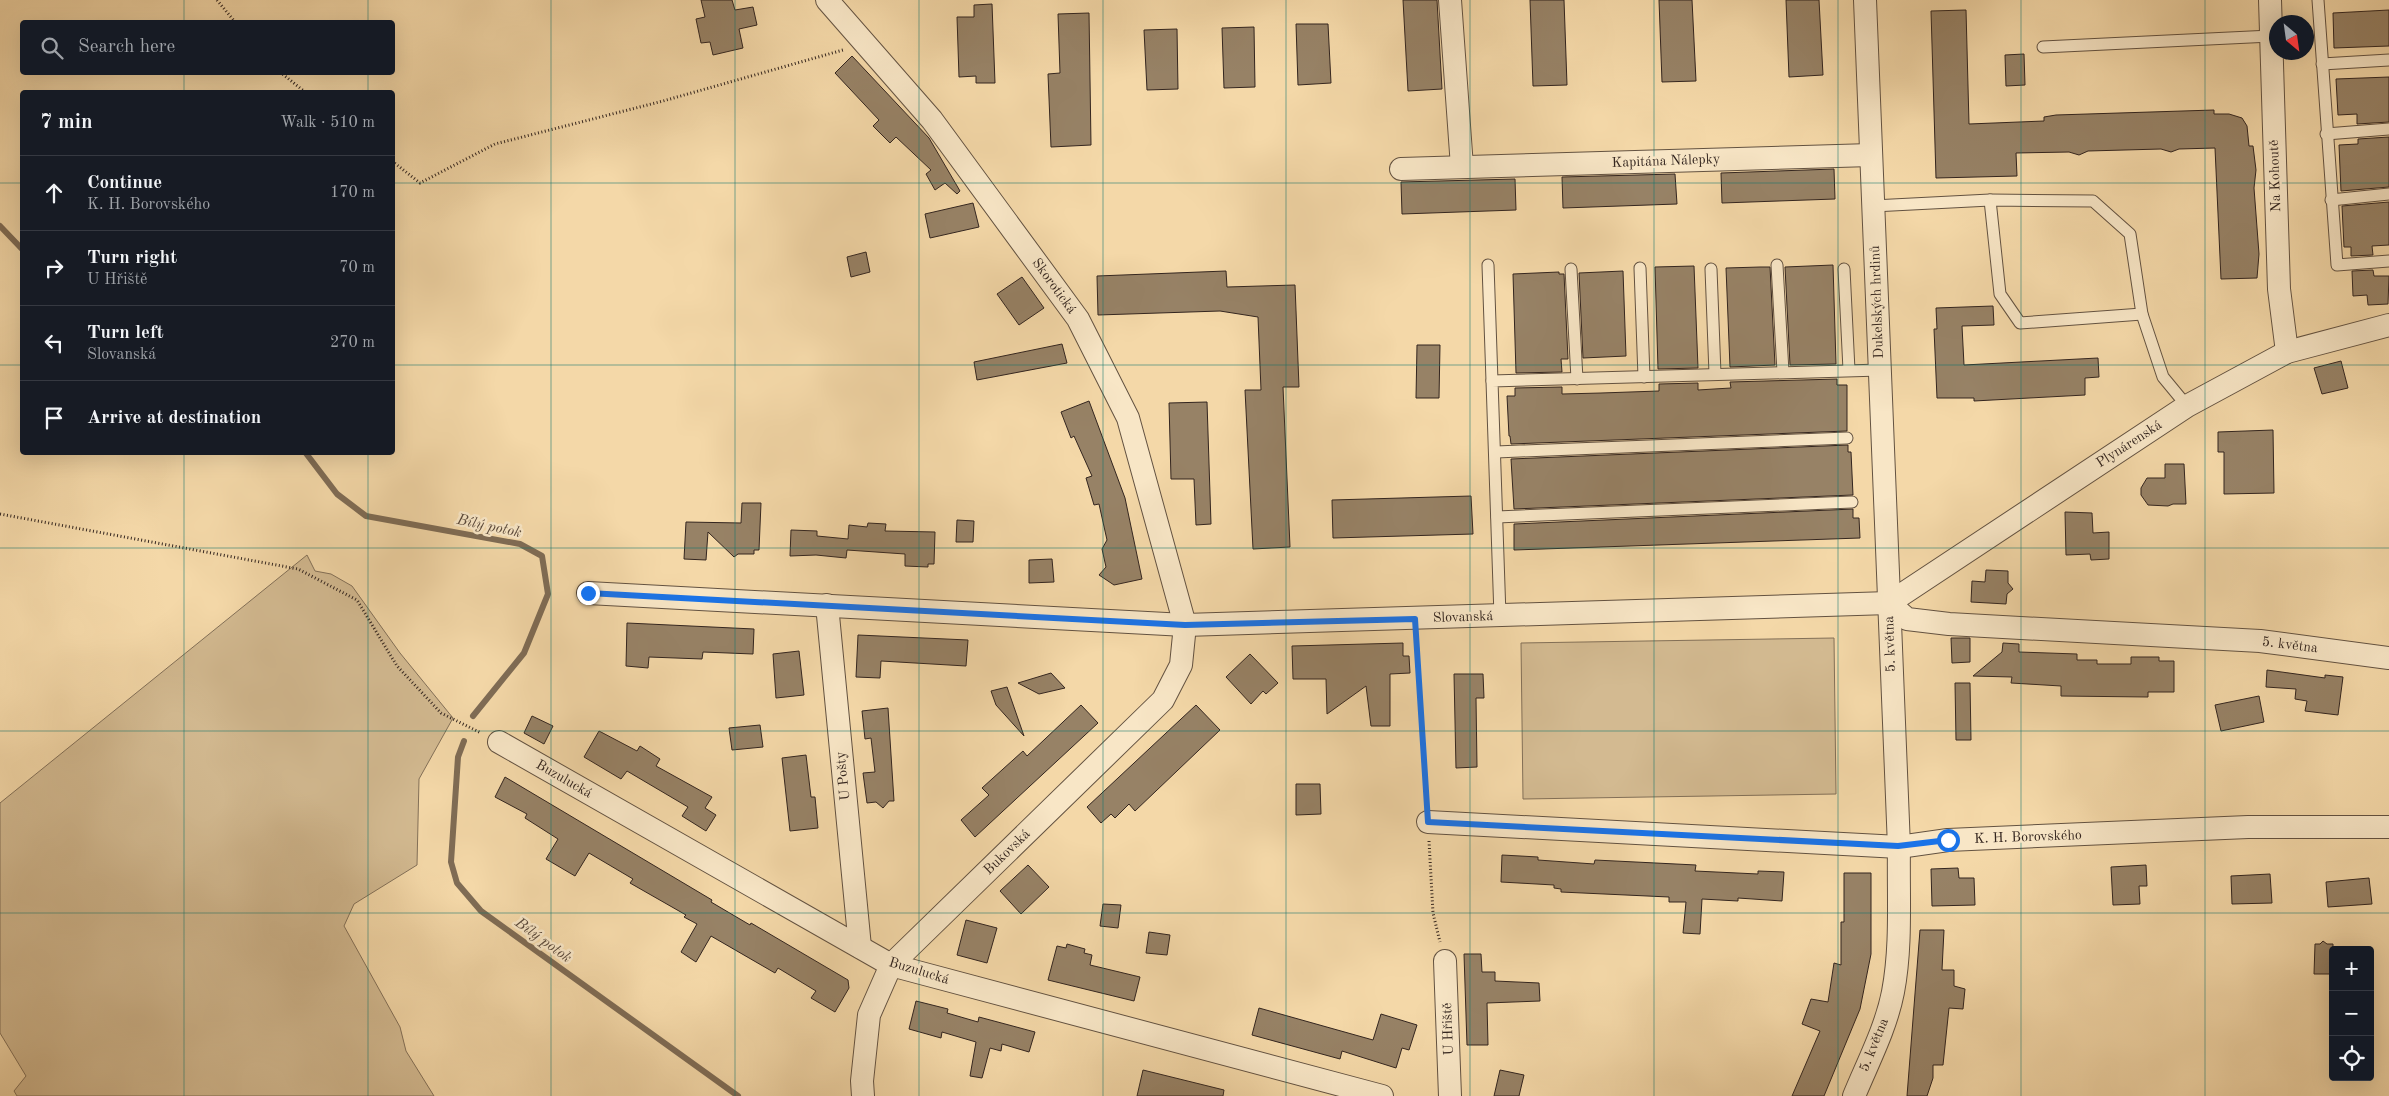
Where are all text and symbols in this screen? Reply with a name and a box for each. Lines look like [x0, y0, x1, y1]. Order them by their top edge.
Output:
north arrow [2269, 15, 2314, 60]
search box [20, 20, 395, 75]
icon: search [38, 34, 66, 62]
text: Search here [78, 38, 175, 57]
text: 7 min [40, 112, 93, 133]
text: Walk · 510 m [280, 115, 375, 131]
street label: Na Kohoutě [2267, 140, 2283, 212]
street label: Kapitána Nálepky [1611, 152, 1721, 170]
text: Continue [87, 174, 162, 193]
icon: ahead [40, 179, 68, 207]
text: 170 m [330, 185, 375, 201]
text: K. H. Borovského [87, 197, 210, 213]
street label: Dukelských hrdinů [1868, 245, 1886, 359]
text: Turn right [87, 249, 177, 268]
icon: right [40, 254, 68, 282]
street label: Skorotická [1029, 256, 1079, 316]
text: 70 m [339, 260, 375, 276]
text: U Hřiště [87, 272, 147, 288]
text: Turn left [87, 324, 164, 343]
icon: left [40, 329, 68, 357]
text: 270 m [330, 335, 375, 351]
text: Slovanská [87, 347, 156, 363]
icon: arrive [40, 404, 68, 432]
text: Arrive at destination [87, 409, 261, 428]
street label: Plynárenská [2094, 418, 2164, 470]
water label: Bílý potok [454, 513, 523, 541]
route end [577, 582, 600, 605]
street label: Slovanská [1433, 609, 1494, 625]
street label: 5. května [1882, 616, 1898, 672]
street label: 5. května [2261, 635, 2319, 655]
street label: U Pošty [833, 750, 853, 801]
street label: Buzulucká [534, 757, 595, 801]
street label: Bukovská [981, 827, 1033, 877]
street label: K. H. Borovského [1974, 828, 2082, 846]
route start [1937, 829, 1960, 852]
water label: Bílý potok [511, 915, 574, 966]
map controls [2329, 946, 2374, 1081]
button: + [2329, 946, 2374, 991]
street label: Buzulucká [887, 955, 951, 987]
button: − [2329, 991, 2374, 1036]
street label: U Hřiště [1440, 1002, 1456, 1056]
street label: 5. května [1857, 1016, 1891, 1074]
button: locate [2329, 1036, 2374, 1081]

